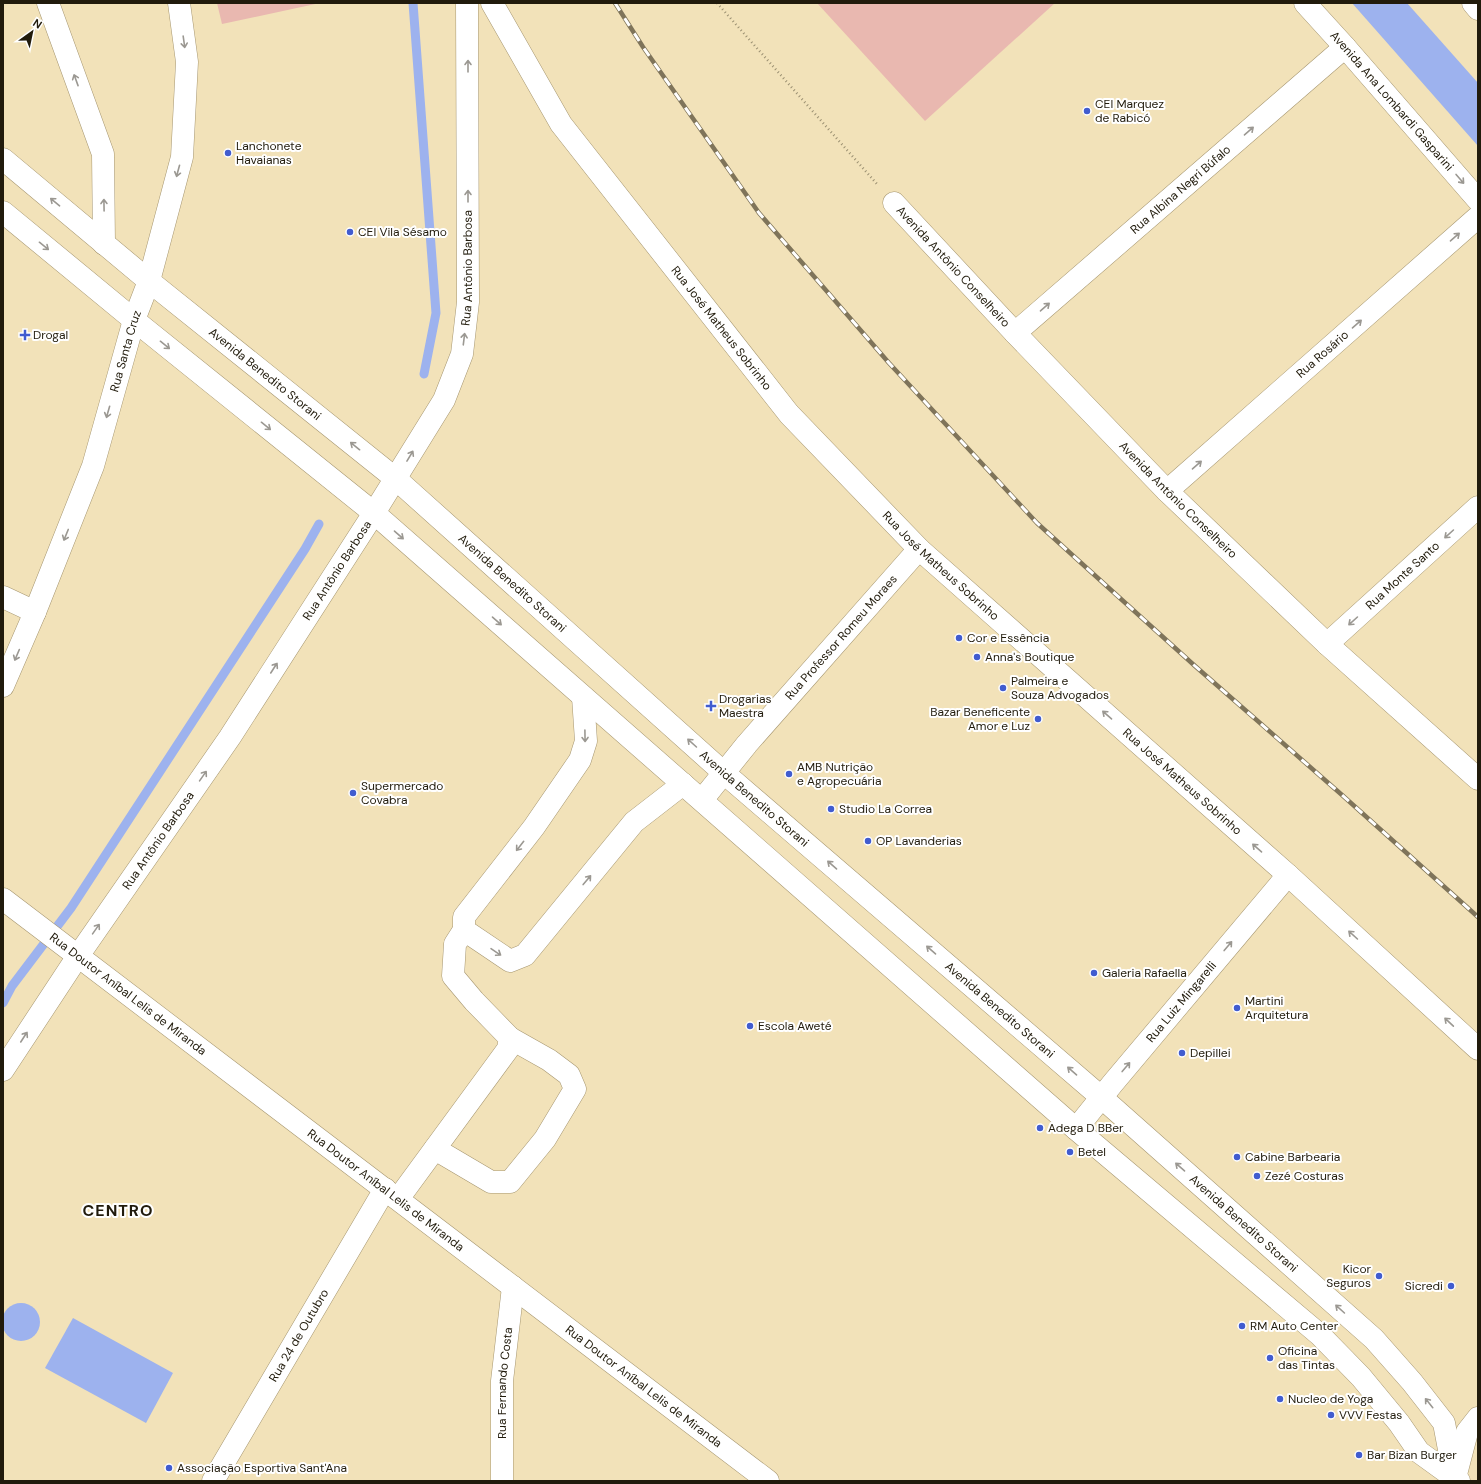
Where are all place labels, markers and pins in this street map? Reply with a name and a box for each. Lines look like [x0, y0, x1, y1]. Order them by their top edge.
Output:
place label: CEI Marquez de Rabicó [1095, 96, 1164, 126]
marker: CEI Marquez de Rabicó [1082, 106, 1092, 116]
place label: Lanchonete Havaianas [236, 138, 302, 168]
marker: Lanchonete Havaianas [223, 148, 233, 158]
place label: CEI Vila Sésamo [358, 224, 447, 240]
marker: CEI Vila Sésamo [345, 227, 355, 237]
place label: Drogal [33, 327, 68, 343]
marker: Drogal [20, 330, 30, 340]
place label: Cor e Essência [967, 630, 1049, 646]
marker: Cor e Essência [954, 633, 964, 643]
place label: Anna's Boutique [985, 649, 1075, 665]
marker: Anna's Boutique [972, 652, 982, 662]
place label: Palmeira e Souza Advogados [1011, 673, 1109, 703]
marker: Palmeira e Souza Advogados [998, 683, 1008, 693]
place label: Drogarias Maestra [719, 691, 771, 721]
marker: Drogarias Maestra [706, 701, 716, 711]
place label: Bazar Beneficente Amor e Luz [930, 704, 1030, 734]
marker: Bazar Beneficente Amor e Luz [1033, 714, 1043, 724]
place label: AMB Nutrição e Agropecuária [797, 759, 881, 789]
marker: AMB Nutrição e Agropecuária [784, 769, 794, 779]
place label: Supermercado Covabra [361, 778, 443, 808]
marker: Supermercado Covabra [348, 788, 358, 798]
place label: Studio La Correa [839, 801, 932, 817]
marker: Studio La Correa [826, 804, 836, 814]
place label: OP Lavanderias [876, 833, 962, 849]
marker: OP Lavanderias [863, 836, 873, 846]
place label: Galeria Rafaella [1102, 965, 1187, 981]
marker: Galeria Rafaella [1089, 968, 1099, 978]
place label: Martini Arquitetura [1245, 993, 1308, 1023]
marker: Martini Arquitetura [1232, 1003, 1242, 1013]
place label: Escola Aweté [758, 1018, 832, 1034]
marker: Escola Aweté [745, 1021, 755, 1031]
place label: Depillei [1190, 1045, 1231, 1061]
marker: Depillei [1177, 1048, 1187, 1058]
place label: Adega D BBer [1048, 1120, 1124, 1136]
marker: Adega D BBer [1035, 1123, 1045, 1133]
place label: Betel [1078, 1144, 1106, 1160]
marker: Betel [1065, 1147, 1075, 1157]
place label: Cabine Barbearia [1245, 1149, 1340, 1165]
marker: Cabine Barbearia [1232, 1152, 1242, 1162]
place label: Zezé Costuras [1265, 1168, 1344, 1184]
marker: Zezé Costuras [1252, 1171, 1262, 1181]
place label: Kicor Seguros [1326, 1261, 1372, 1291]
marker: Kicor Seguros [1374, 1271, 1384, 1281]
place label: Sicredi [1405, 1278, 1443, 1294]
marker: Sicredi [1446, 1281, 1456, 1291]
place label: RM Auto Center [1250, 1318, 1339, 1334]
marker: RM Auto Center [1237, 1321, 1247, 1331]
place label: Oficina das Tintas [1278, 1343, 1335, 1373]
marker: Oficina das Tintas [1265, 1353, 1275, 1363]
place label: Nucleo de Yoga [1288, 1391, 1373, 1407]
marker: Nucleo de Yoga [1275, 1394, 1285, 1404]
place label: VVV Festas [1339, 1407, 1402, 1423]
marker: VVV Festas [1326, 1410, 1336, 1420]
place label: Bar Bizan Burger [1367, 1447, 1457, 1463]
marker: Bar Bizan Burger [1354, 1450, 1364, 1460]
place label: Associação Esportiva Sant'Ana [177, 1460, 347, 1476]
marker: Associação Esportiva Sant'Ana [164, 1463, 174, 1473]

